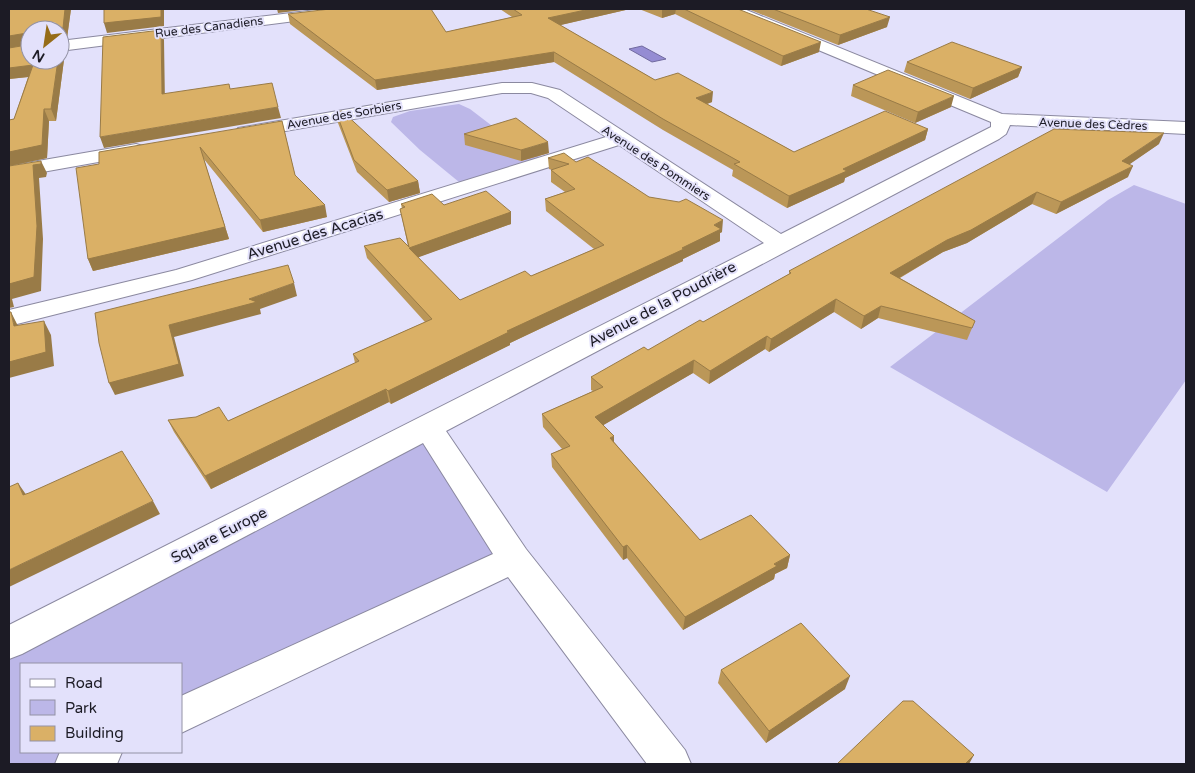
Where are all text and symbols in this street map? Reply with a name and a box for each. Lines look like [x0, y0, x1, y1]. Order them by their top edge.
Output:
street label: Rue des Canadiens [154, 13, 264, 41]
north arrow [20, 20, 70, 70]
text: N [30, 46, 48, 66]
street label: Avenue des Sorbiers [286, 98, 403, 132]
street label: Avenue des Cèdres [1038, 115, 1148, 133]
street label: Avenue des Pommiers [599, 123, 713, 203]
street label: Avenue des Acacias [245, 205, 385, 263]
street label: Avenue de la Poudrière [585, 257, 739, 351]
street label: Square Europe [168, 503, 270, 567]
legend [20, 663, 182, 753]
text: Road [65, 674, 103, 692]
text: Park [65, 699, 97, 717]
text: Building [65, 724, 124, 742]

